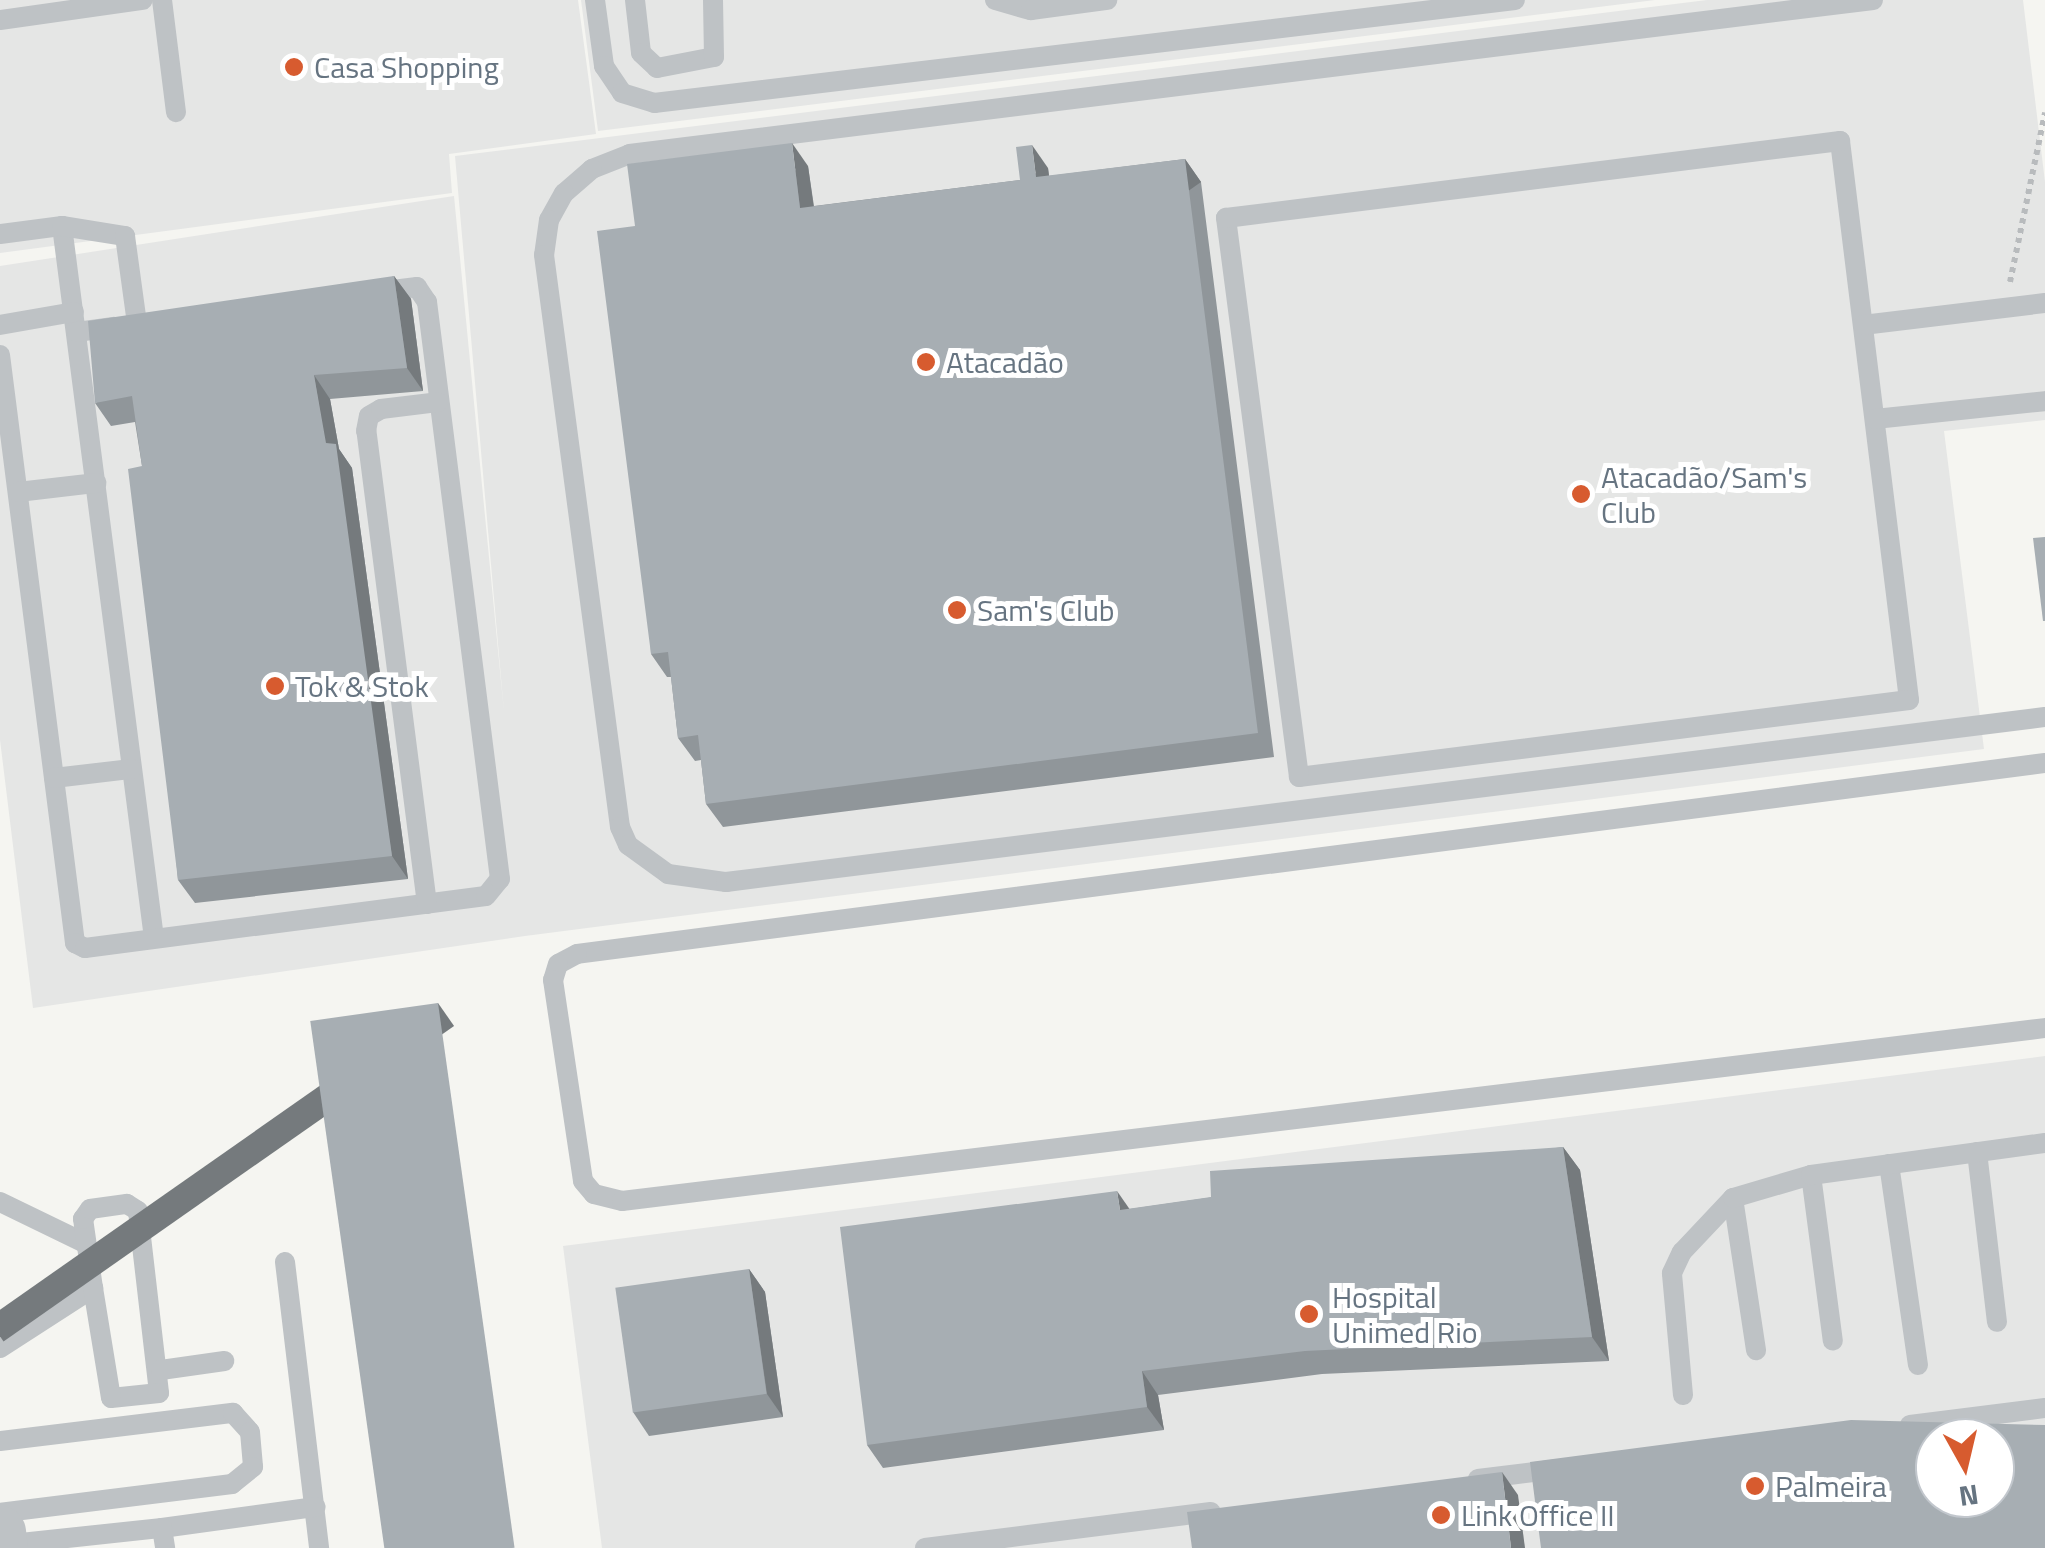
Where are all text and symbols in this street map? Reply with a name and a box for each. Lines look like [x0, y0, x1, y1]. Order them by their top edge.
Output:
place label: Casa Shopping [314, 49, 499, 85]
marker: Casa Shopping [283, 56, 305, 78]
place label: Atacadão [946, 344, 1064, 380]
marker: Atacadão [915, 351, 937, 373]
place label: Atacadão/Sam's Club [1601, 459, 1807, 530]
marker: Atacadão/Sam's Club [1570, 483, 1592, 505]
place label: Sam's Club [977, 592, 1115, 628]
marker: Sam's Club [946, 599, 968, 621]
place label: Tok & Stok [295, 668, 429, 704]
marker: Tok & Stok [264, 675, 286, 697]
place label: Hospital Unimed Rio [1332, 1279, 1478, 1350]
marker: Hospital Unimed Rio [1296, 1301, 1322, 1327]
north arrow [1915, 1418, 2015, 1518]
place label: Palmeira [1775, 1468, 1887, 1504]
text: N [1956, 1474, 1982, 1519]
marker: Palmeira [1744, 1475, 1766, 1497]
place label: Link Office II [1461, 1497, 1615, 1533]
marker: Link Office II [1430, 1504, 1452, 1526]

